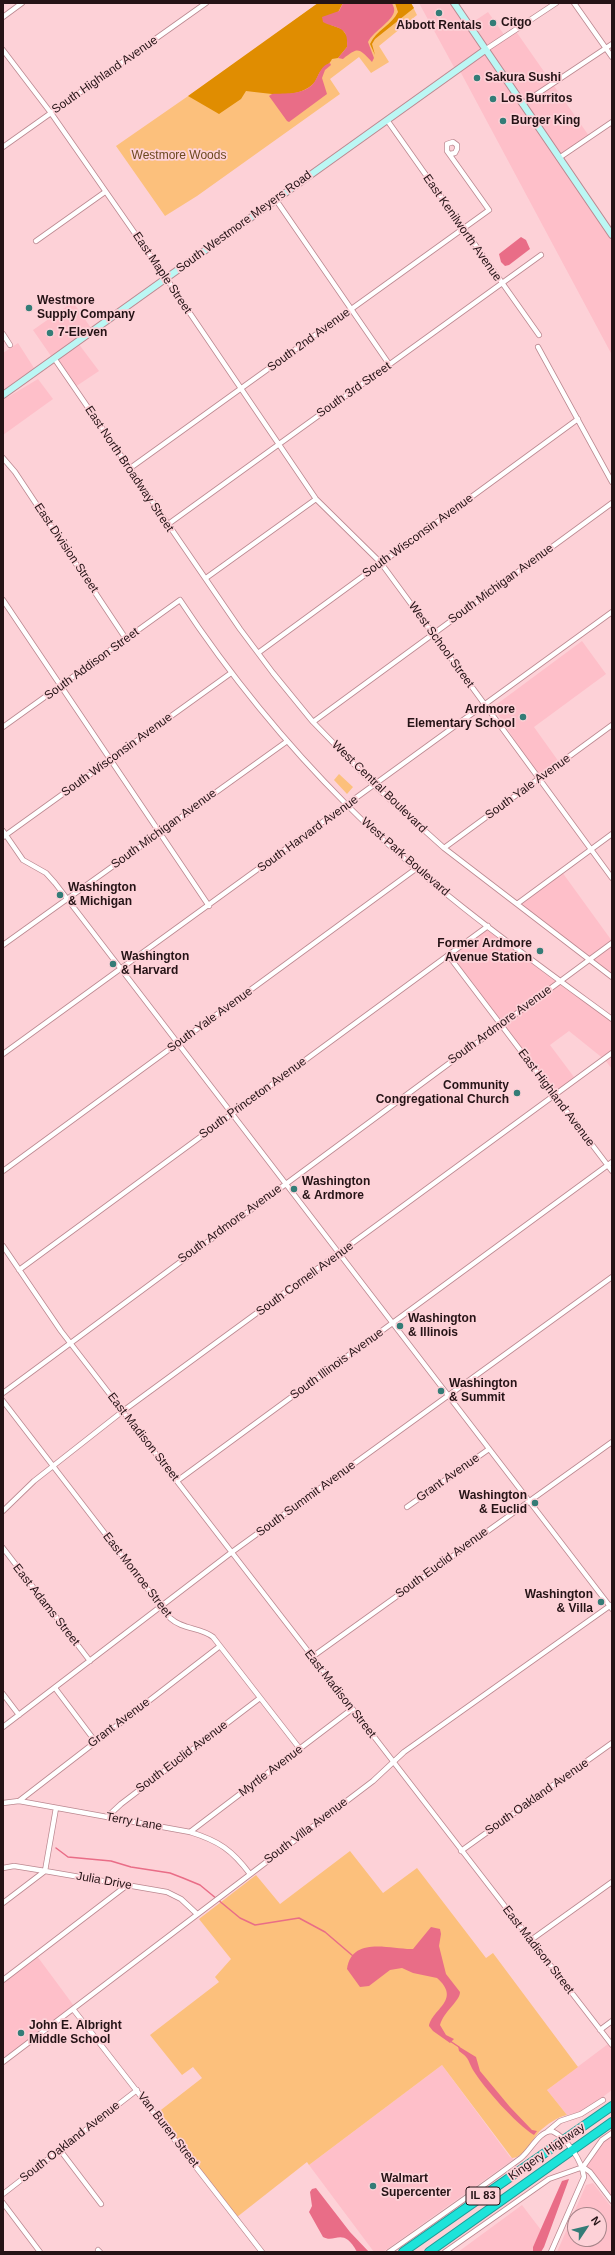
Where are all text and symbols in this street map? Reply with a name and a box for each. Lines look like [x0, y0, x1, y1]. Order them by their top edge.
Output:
marker: Abbott Rentals [434, 8, 444, 18]
place label: Citgo [501, 16, 532, 30]
marker: Citgo [488, 18, 498, 28]
place label: Abbott Rentals [396, 19, 482, 33]
street label: South Highland Avenue [49, 33, 161, 117]
place label: Sakura Sushi [485, 71, 561, 85]
marker: Sakura Sushi [472, 73, 482, 83]
place label: Los Burritos [501, 92, 572, 106]
marker: Los Burritos [488, 94, 498, 104]
place label: Burger King [511, 114, 580, 128]
marker: Burger King [498, 116, 508, 126]
park label: Westmore Woods [132, 149, 226, 163]
street label: South Westmore Meyers Road [173, 168, 315, 276]
street label: East Kenilworth Avenue [420, 172, 504, 284]
street label: East Maple Street [129, 229, 195, 317]
place label: Westmore Supply Company [37, 294, 135, 322]
marker: Westmore Supply Company [24, 303, 34, 313]
street label: South 2nd Avenue [265, 305, 353, 375]
place label: 7-Eleven [58, 326, 107, 340]
marker: 7-Eleven [45, 328, 55, 338]
street label: South 3rd Street [314, 359, 394, 421]
street label: East North Broadway Street [81, 403, 177, 535]
street label: South Wisconsin Avenue [360, 491, 476, 581]
street label: East Division Street [31, 501, 101, 595]
street label: South Michigan Avenue [446, 541, 556, 627]
street label: West School Street [405, 599, 477, 691]
street label: South Addison Street [42, 625, 142, 703]
place label: Ardmore Elementary School [407, 703, 515, 731]
street label: South Wisconsin Avenue [59, 710, 175, 800]
marker: Ardmore Elementary School [518, 712, 528, 722]
street label: West Central Boulevard [328, 738, 430, 836]
street label: South Yale Avenue [483, 751, 573, 823]
street label: South Michigan Avenue [109, 786, 219, 872]
street label: South Harvard Avenue [255, 793, 361, 875]
street label: West Park Boulevard [358, 815, 452, 899]
place label: Washington & Michigan [68, 881, 136, 909]
marker: Washington & Michigan [55, 890, 65, 900]
place label: Former Ardmore Avenue Station [437, 937, 532, 965]
marker: Former Ardmore Avenue Station [535, 946, 545, 956]
place label: Washington & Harvard [121, 950, 189, 978]
marker: Washington & Harvard [108, 959, 118, 969]
street label: South Ardmore Avenue [445, 983, 555, 1067]
street label: South Yale Avenue [165, 984, 255, 1056]
street label: East Highland Avenue [515, 1046, 597, 1150]
street label: South Princeton Avenue [197, 1054, 309, 1142]
place label: Community Congregational Church [376, 1079, 509, 1107]
marker: Community Congregational Church [512, 1088, 522, 1098]
place label: Washington & Ardmore [302, 1175, 370, 1203]
street label: South Ardmore Avenue [175, 1182, 285, 1266]
marker: Washington & Ardmore [289, 1184, 299, 1194]
street label: South Cornell Avenue [254, 1239, 356, 1319]
place label: Washington & Illinois [408, 1312, 476, 1340]
marker: Washington & Illinois [395, 1321, 405, 1331]
street label: South Illinois Avenue [288, 1325, 386, 1403]
place label: Washington & Summit [449, 1377, 517, 1405]
marker: Washington & Summit [436, 1386, 446, 1396]
street label: East Madison Street [104, 1390, 182, 1484]
street label: Grant Avenue [414, 1451, 482, 1505]
street label: South Summit Avenue [254, 1458, 358, 1540]
place label: Washington & Euclid [459, 1489, 527, 1517]
marker: Washington & Euclid [530, 1498, 540, 1508]
street label: South Euclid Avenue [393, 1524, 491, 1602]
street label: East Monroe Street [100, 1530, 174, 1620]
street label: East Adams Street [10, 1561, 82, 1649]
place label: Washington & Villa [525, 1588, 593, 1616]
marker: Washington & Villa [596, 1597, 606, 1607]
street label: East Madison Street [301, 1647, 379, 1741]
street label: Grant Avenue [85, 1695, 153, 1751]
street label: South Euclid Avenue [133, 1718, 231, 1796]
street label: Myrtle Avenue [236, 1742, 306, 1800]
street label: South Oakland Avenue [482, 1756, 592, 1838]
street label: South Villa Avenue [261, 1795, 351, 1867]
street label: Terry Lane [105, 1810, 163, 1834]
street label: Julia Drive [75, 1869, 133, 1893]
street label: East Madison Street [499, 1903, 577, 1997]
place label: John E. Albright Middle School [29, 2019, 122, 2047]
marker: John E. Albright Middle School [16, 2028, 26, 2038]
street label: Van Buren Street [134, 2090, 202, 2170]
street label: South Oakland Avenue [17, 2098, 123, 2186]
street label: Kingery Highway [506, 2120, 588, 2184]
place label: Walmart Supercenter [381, 2172, 451, 2200]
marker: Walmart Supercenter [368, 2181, 378, 2191]
road number: IL 83 [466, 2187, 500, 2205]
north arrow [567, 2207, 607, 2247]
text: N [589, 2214, 603, 2227]

